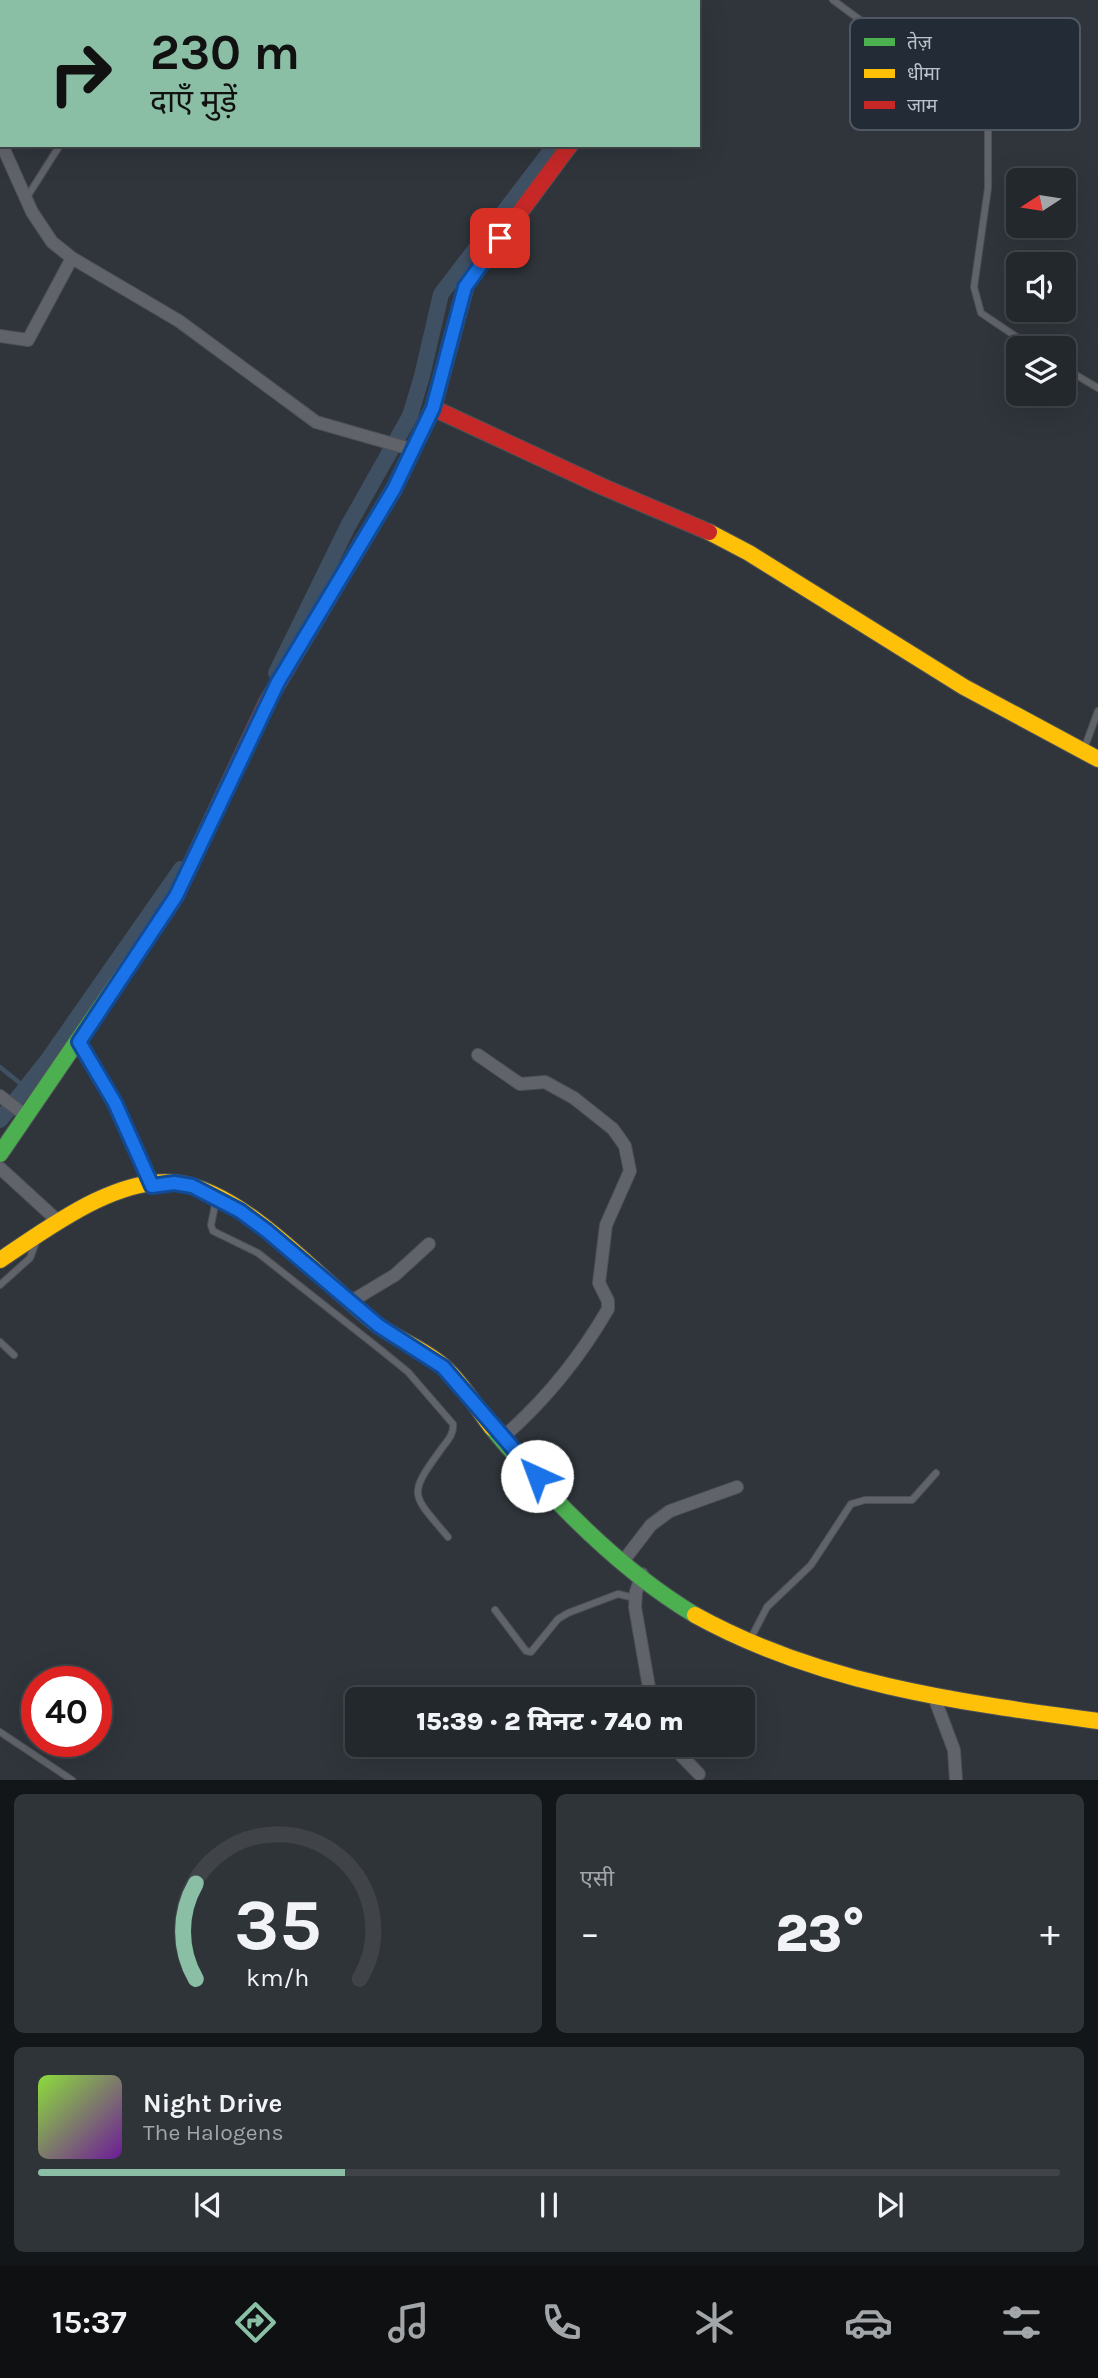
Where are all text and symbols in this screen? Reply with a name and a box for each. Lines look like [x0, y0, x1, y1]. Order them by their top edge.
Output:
legend [850, 18, 1080, 130]
text: 230 m [150, 24, 300, 81]
icon: right [35, 28, 126, 119]
text: तेज़ [907, 31, 933, 54]
text: धीमा [907, 63, 941, 85]
text: दाएँ मुड़ें [150, 83, 237, 120]
text: जाम [907, 95, 938, 117]
north arrow [1006, 168, 1076, 238]
map controls [1006, 168, 1076, 406]
pin [470, 208, 530, 268]
icon: arrive [481, 219, 519, 257]
button: sound [1006, 252, 1076, 322]
button: layers [1006, 336, 1076, 406]
position arrow [500, 1439, 574, 1513]
speed limit sign: 40 [21, 1666, 112, 1757]
text: 15:39 · 2 मिनट · 740 m [416, 1706, 684, 1737]
text: एसी [580, 1865, 614, 1892]
text: 35 [234, 1883, 322, 1968]
text: 23° [775, 1903, 865, 1964]
text: − [580, 1911, 600, 1956]
text: + [1040, 1911, 1060, 1956]
text: km/h [246, 1963, 310, 1992]
text: Night Drive [143, 2088, 282, 2119]
text: The Halogens [143, 2119, 283, 2146]
icon: previous [189, 2186, 227, 2224]
icon: pause [530, 2186, 568, 2224]
icon: next [871, 2186, 909, 2224]
icon: directions [231, 2298, 280, 2347]
icon: music [384, 2298, 433, 2347]
icon: phone [537, 2298, 586, 2347]
icon: climate [690, 2298, 739, 2347]
icon: car [844, 2298, 893, 2347]
icon: filters [997, 2298, 1046, 2347]
text: 15:37 [52, 2304, 127, 2341]

